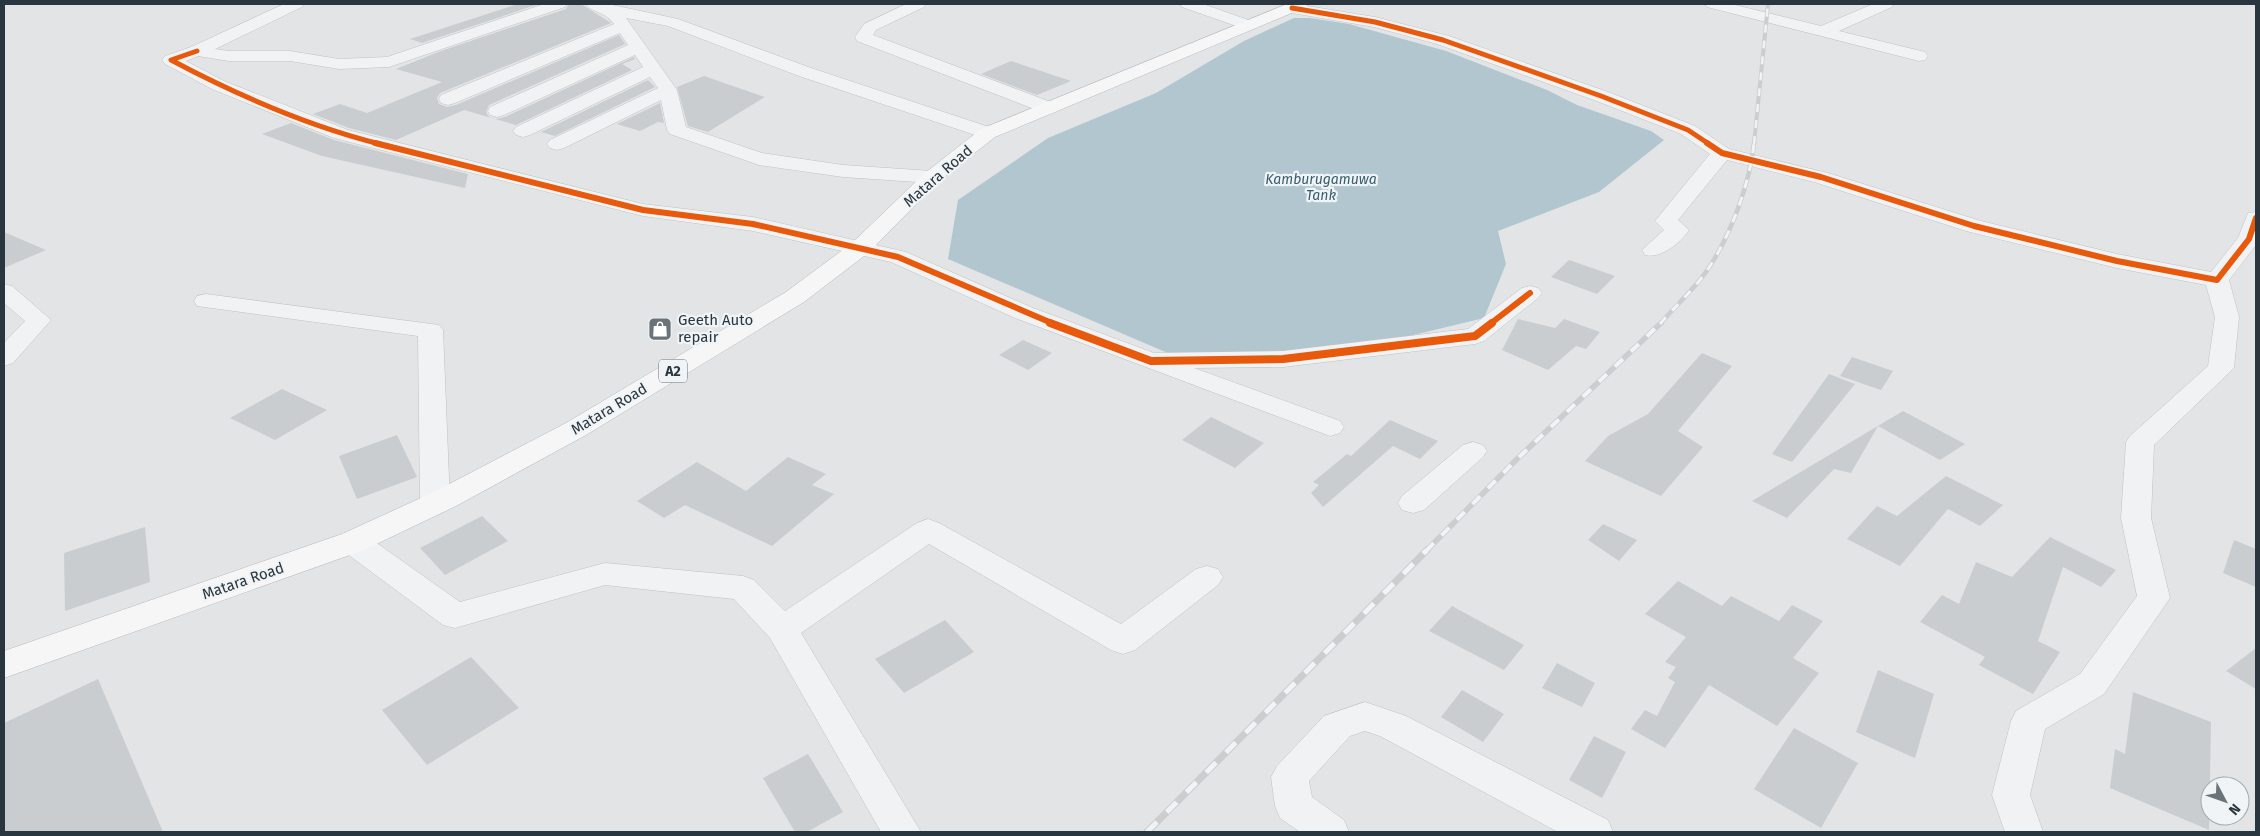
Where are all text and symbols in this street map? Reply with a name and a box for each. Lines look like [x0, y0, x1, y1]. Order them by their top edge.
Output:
street label: Matara Road [900, 141, 976, 211]
water label: Kamburugamuwa Tank [1265, 171, 1377, 204]
place label: Geeth Auto repair [678, 311, 753, 346]
shop icon: Geeth Auto repair [647, 316, 673, 342]
road number: A2 [659, 360, 687, 382]
street label: Matara Road [568, 379, 650, 439]
street label: Matara Road [200, 559, 286, 603]
north arrow [2200, 776, 2250, 826]
text: N [2225, 800, 2244, 818]

